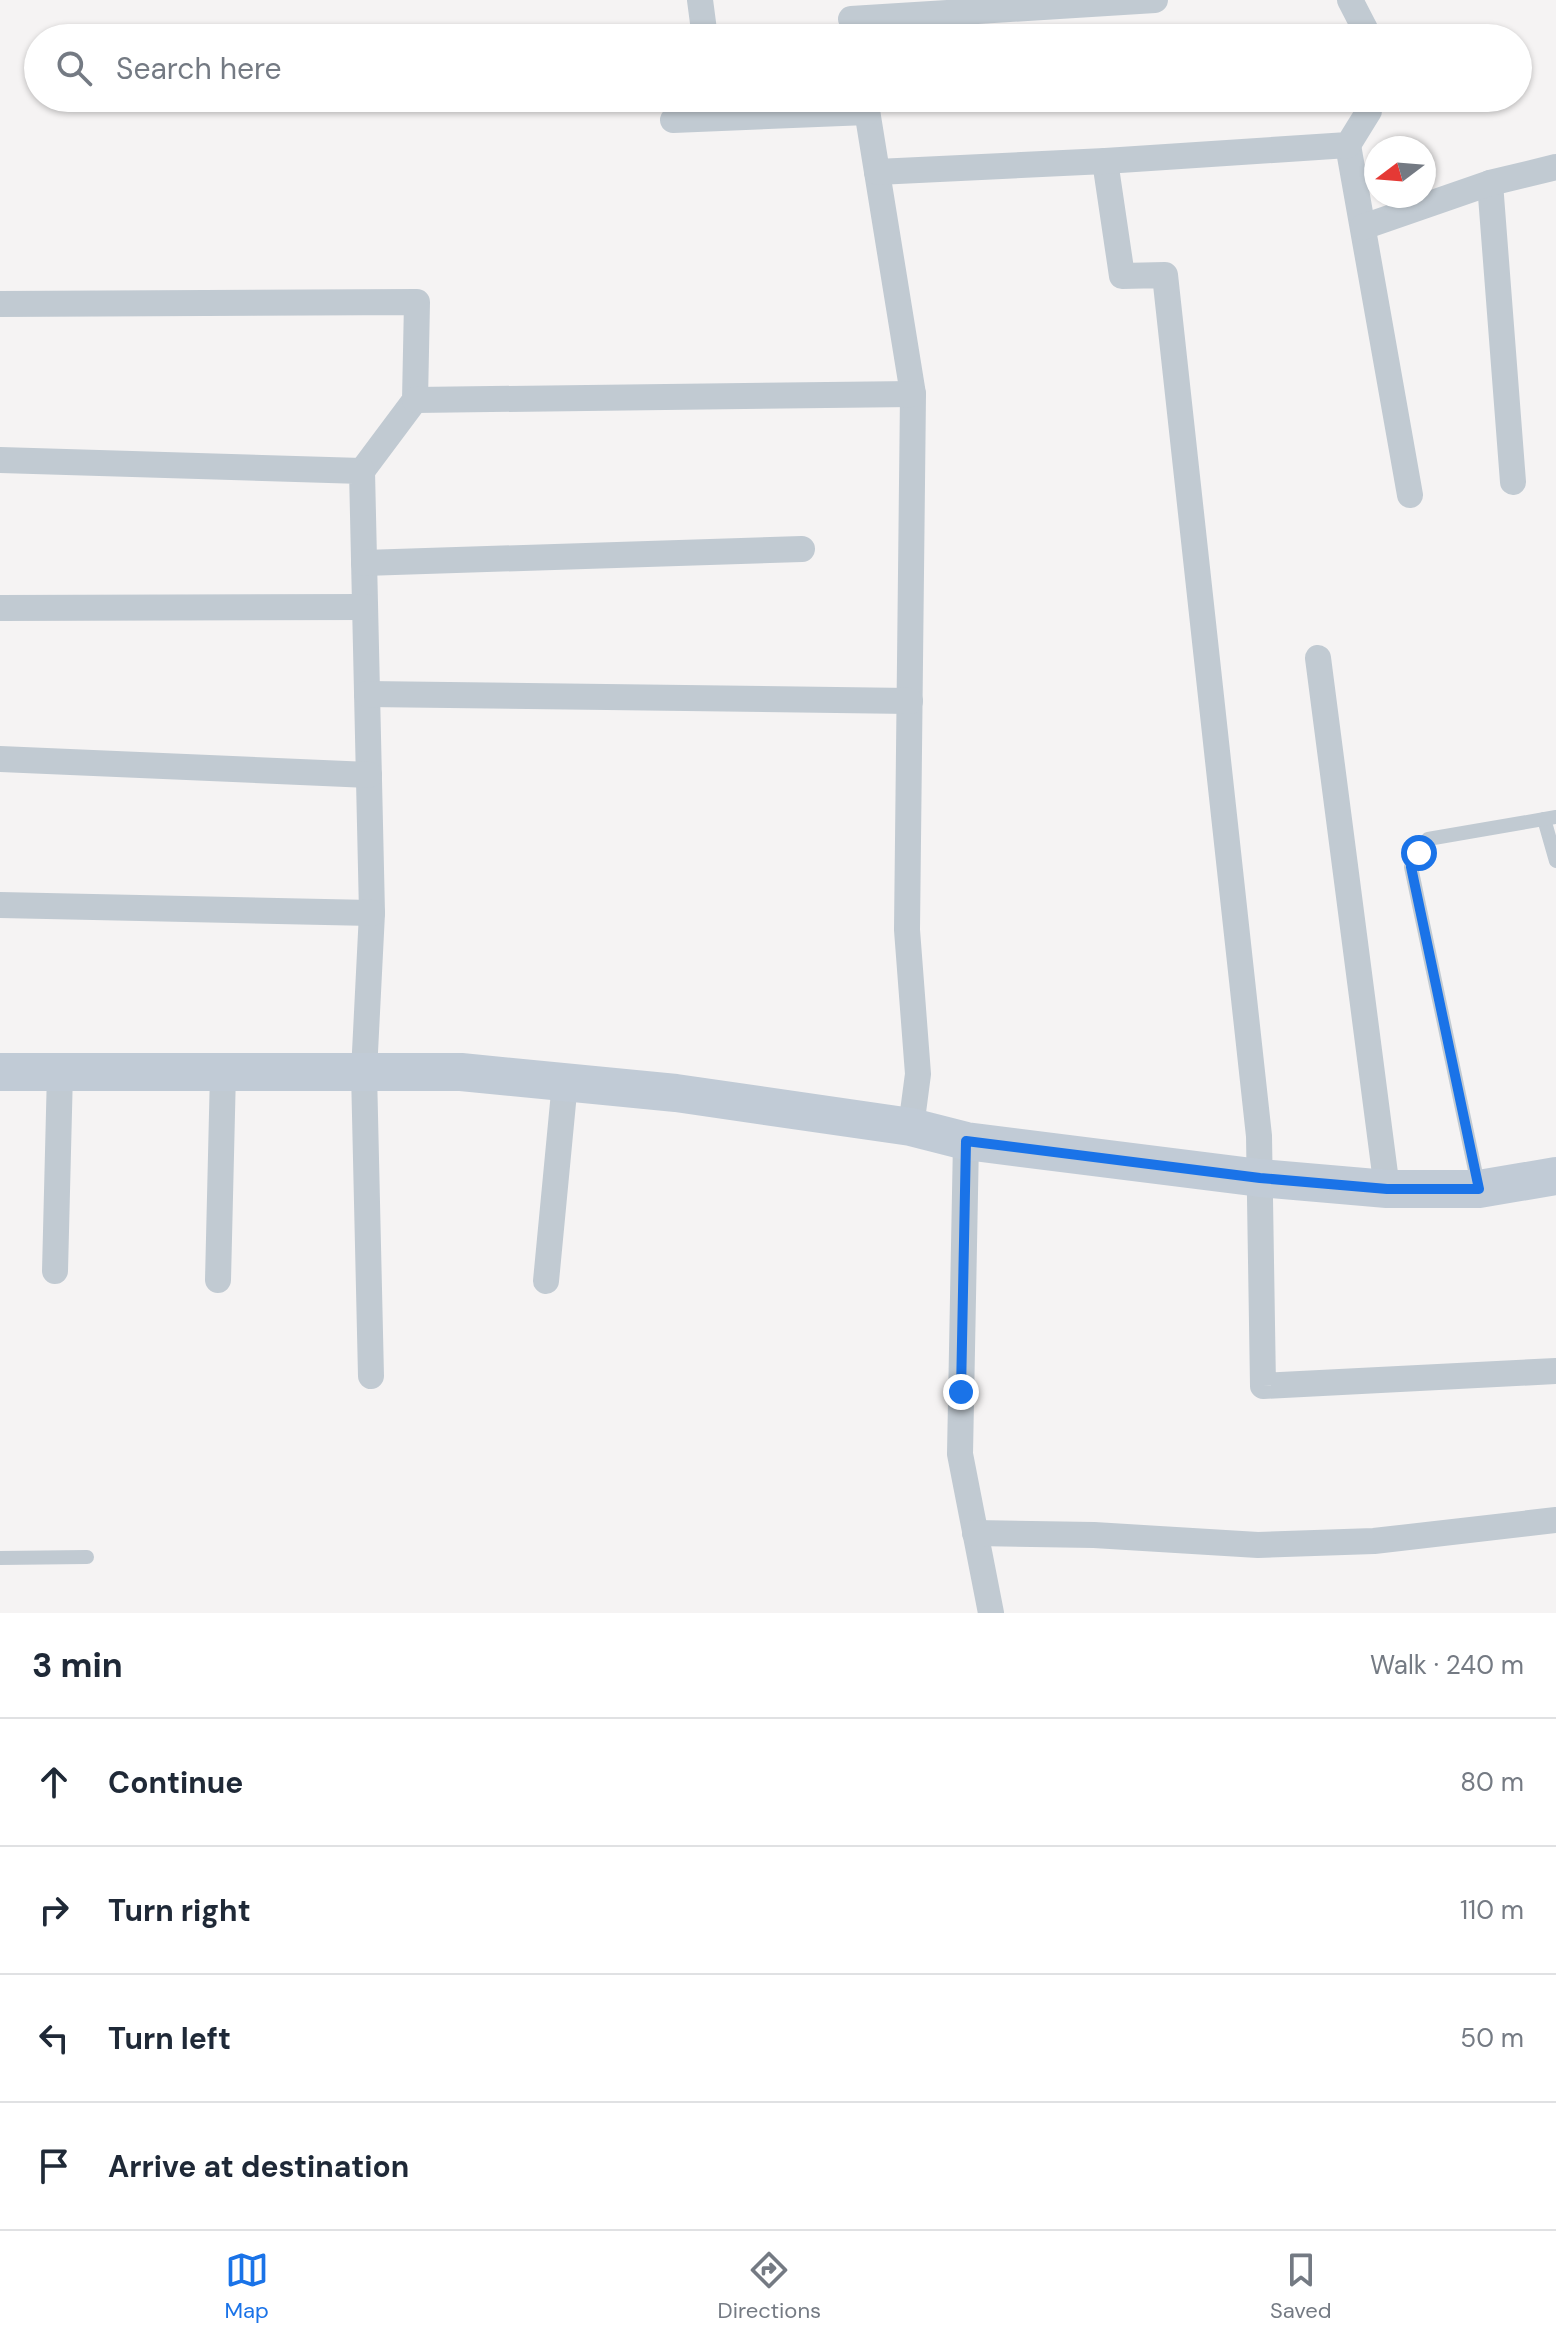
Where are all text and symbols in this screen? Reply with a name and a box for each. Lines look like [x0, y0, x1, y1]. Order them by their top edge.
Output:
search box [24, 24, 1532, 112]
icon: search [52, 46, 96, 90]
text: Search here [116, 49, 282, 88]
north arrow [1364, 136, 1436, 208]
route start [1401, 835, 1437, 871]
route end [943, 1374, 979, 1410]
text: 3 min [32, 1643, 123, 1688]
text: Walk · 240 m [1370, 1648, 1524, 1682]
icon: ahead [32, 1760, 76, 1804]
text: Continue [108, 1763, 243, 1802]
text: 80 m [1460, 1765, 1524, 1799]
icon: right [32, 1888, 76, 1932]
text: Turn right [108, 1891, 251, 1930]
text: 110 m [1460, 1893, 1524, 1927]
icon: left [32, 2016, 76, 2060]
text: Turn left [108, 2019, 231, 2058]
text: 50 m [1460, 2021, 1524, 2055]
icon: arrive [32, 2144, 76, 2188]
text: Arrive at destination [108, 2147, 409, 2186]
tab: Map [224, 2248, 269, 2325]
tab: Directions [718, 2248, 821, 2325]
tab: Saved [1270, 2248, 1332, 2325]

